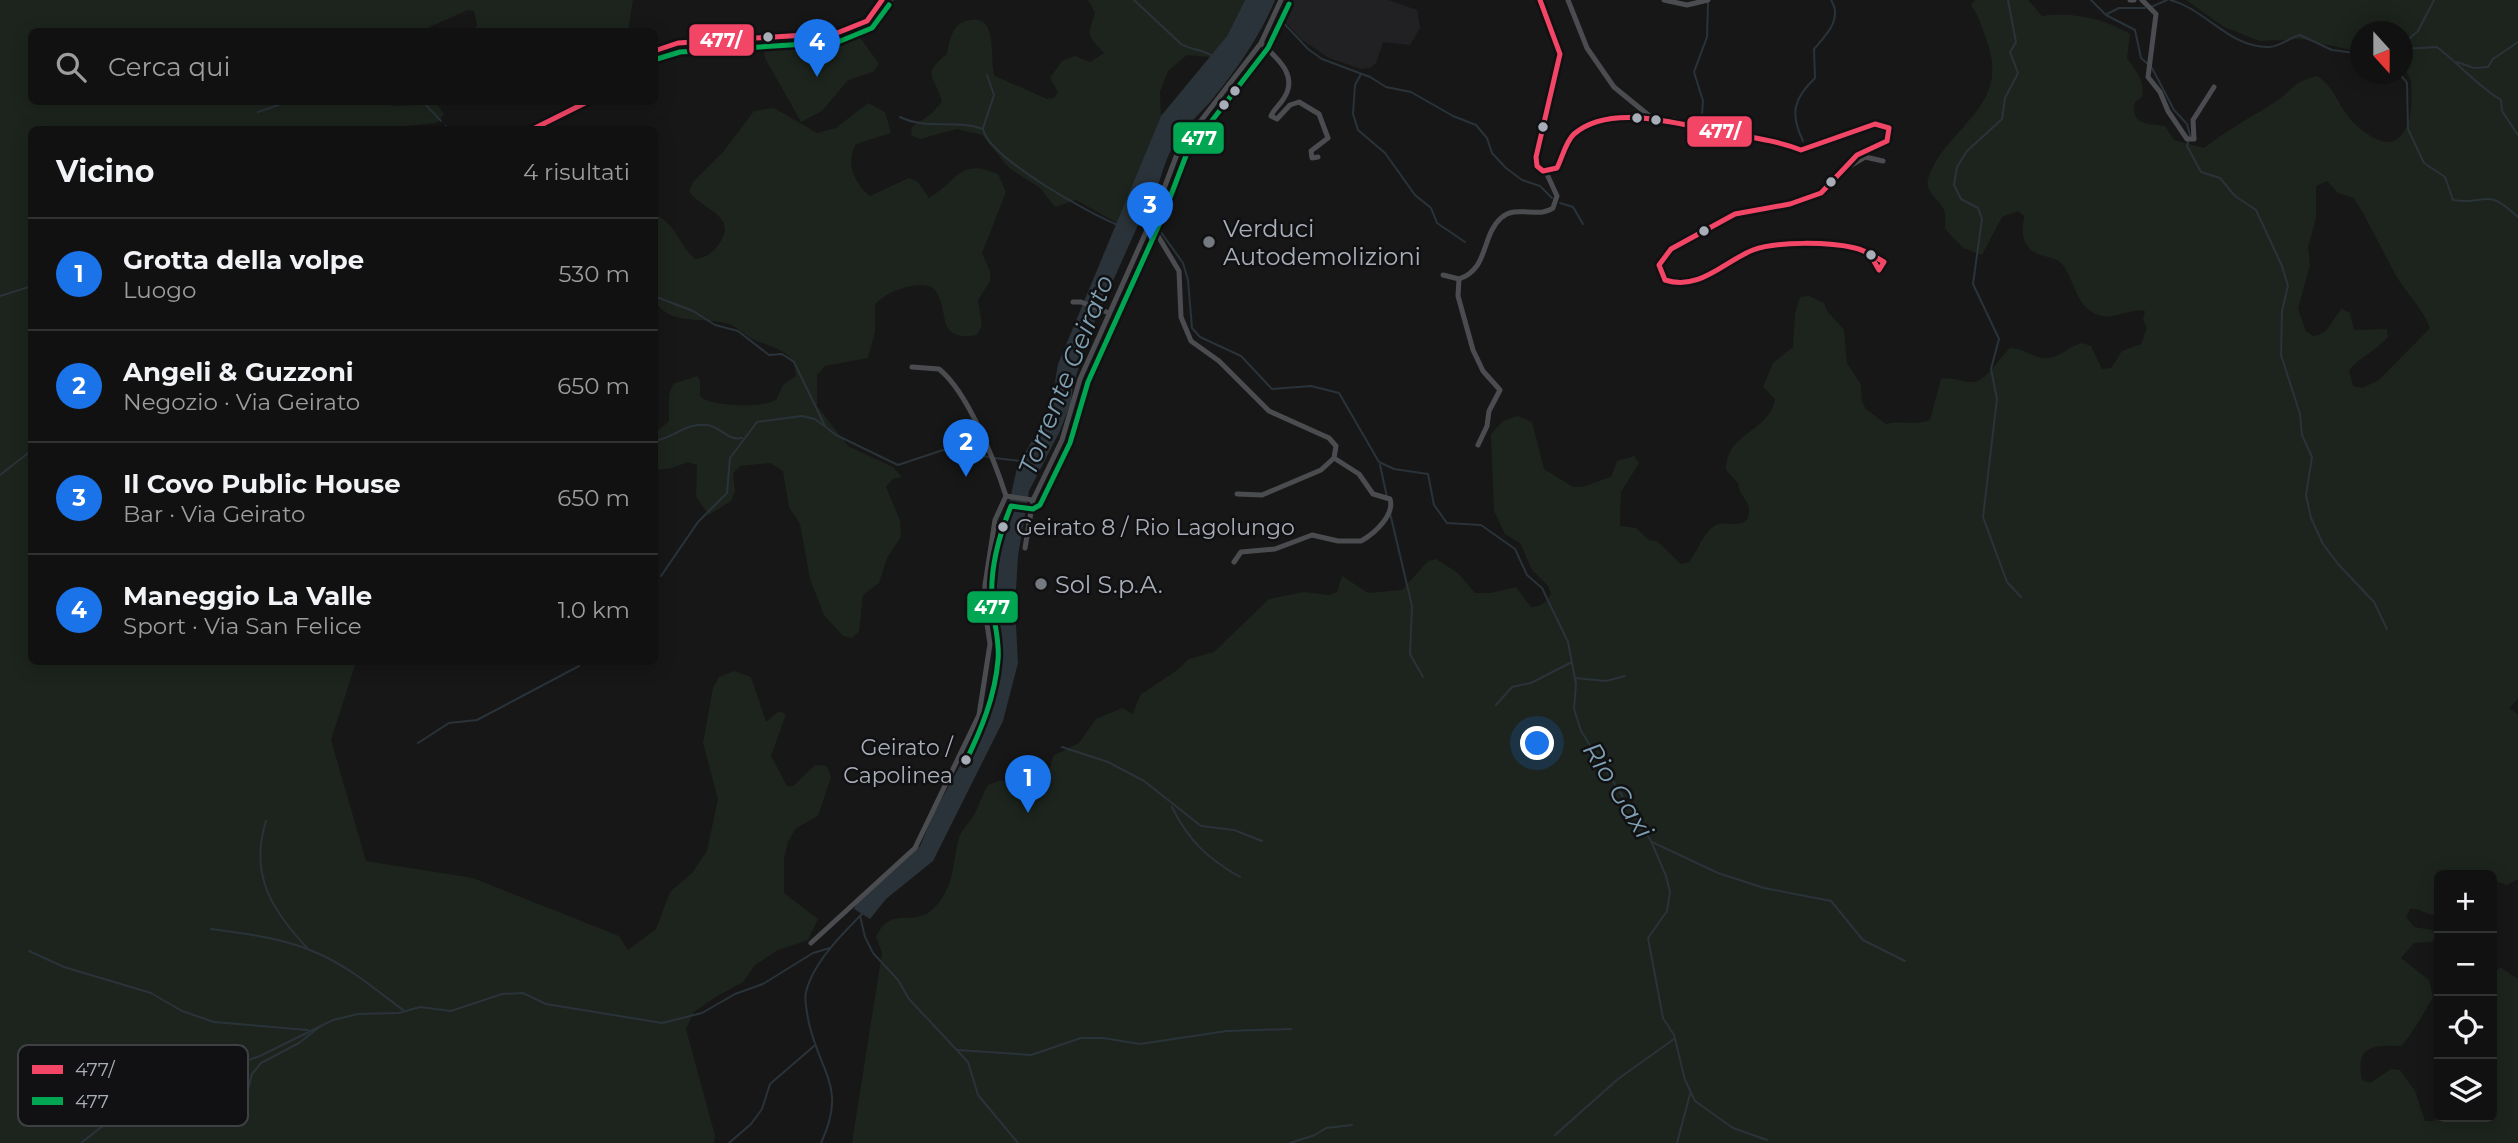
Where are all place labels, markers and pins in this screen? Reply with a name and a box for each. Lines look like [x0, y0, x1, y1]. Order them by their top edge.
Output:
pin: 4 [794, 19, 840, 77]
unlabelled marker [761, 30, 775, 44]
unlabelled marker [1228, 84, 1242, 98]
unlabelled marker [1217, 98, 1231, 112]
unlabelled marker [1630, 111, 1644, 125]
unlabelled marker [1649, 113, 1663, 127]
unlabelled marker [1536, 120, 1550, 134]
unlabelled marker [1824, 175, 1838, 189]
pin: 3 [1127, 182, 1173, 240]
place label: Verduci Autodemolizioni [1223, 214, 1421, 271]
unlabelled marker [1697, 224, 1711, 238]
marker: Verduci Autodemolizioni [1201, 234, 1217, 250]
unlabelled marker [1864, 248, 1878, 262]
pin: 2 [943, 419, 989, 477]
place label: Geirato 8 / Rio Lagolungo [1016, 514, 1295, 541]
marker: Geirato 8 / Rio Lagolungo [996, 520, 1010, 534]
place label: Sol S.p.A. [1055, 570, 1163, 599]
marker: Sol S.p.A. [1033, 576, 1049, 592]
place label: Geirato / Capolinea [843, 734, 955, 789]
marker: Geirato / Capolinea [959, 753, 973, 767]
pin: 1 [1005, 755, 1051, 813]

